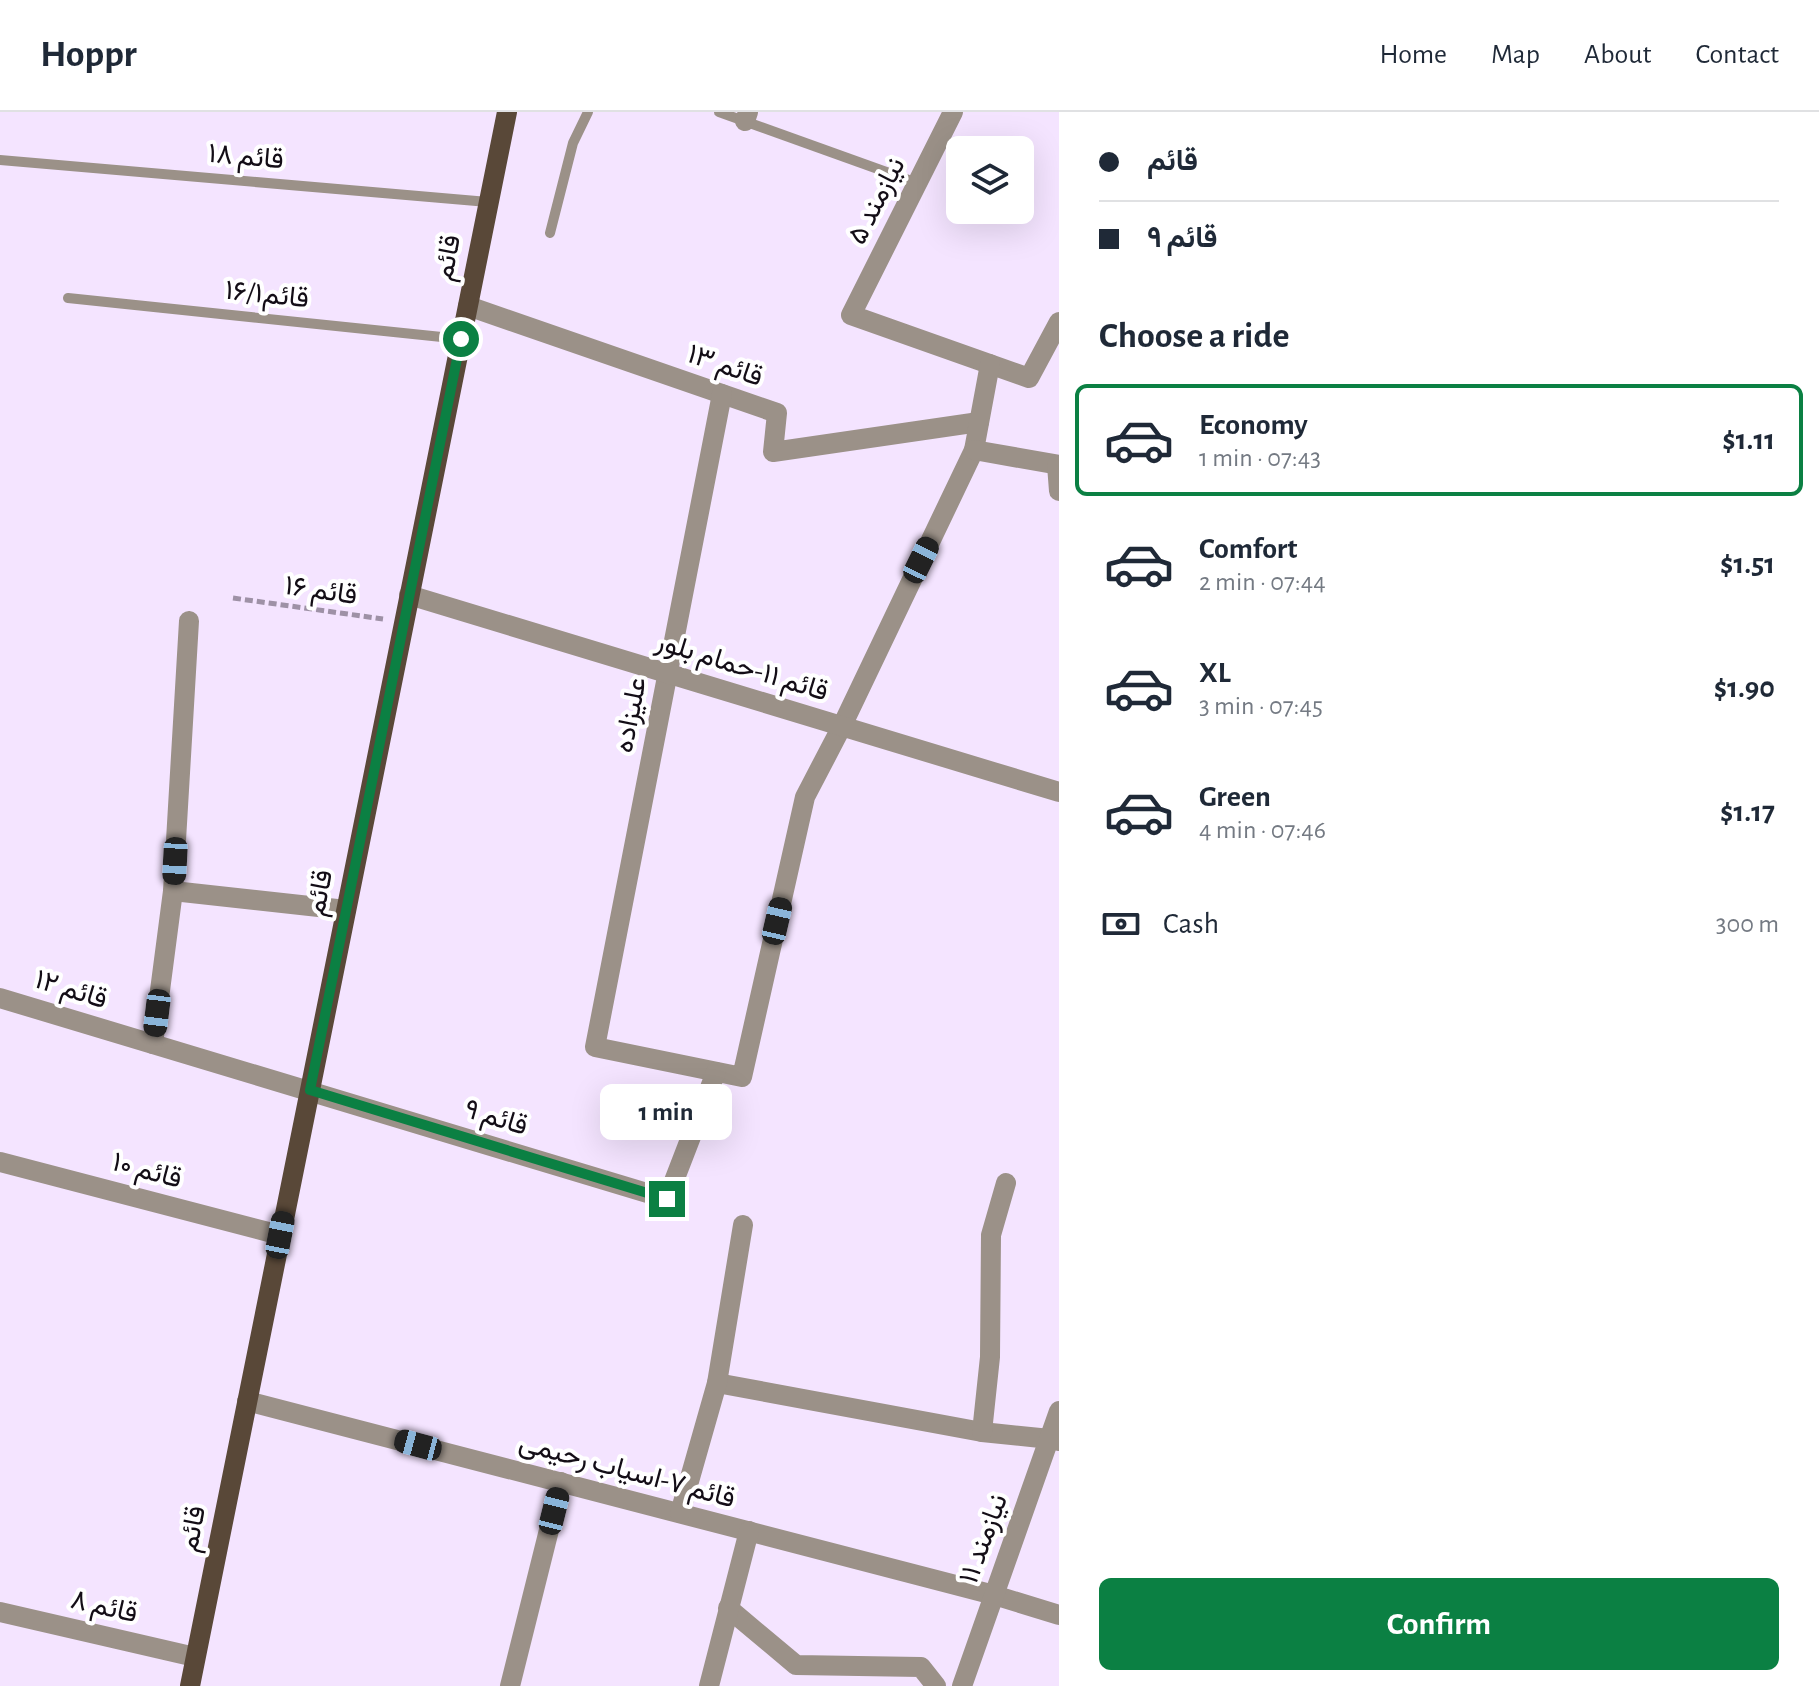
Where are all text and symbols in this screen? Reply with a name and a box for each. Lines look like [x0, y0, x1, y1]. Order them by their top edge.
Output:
text: Hoppr [40, 36, 137, 74]
text: Home [1380, 41, 1447, 69]
text: Map [1491, 41, 1540, 69]
text: About [1584, 41, 1652, 69]
text: Contact [1696, 41, 1779, 69]
map controls [946, 136, 1034, 224]
button: layers [946, 136, 1034, 224]
street label: قائم ۱۸ [207, 140, 285, 177]
text: قائم [1147, 146, 1198, 176]
street label: نیازمند ۵ [843, 153, 912, 250]
text: قائم ۹ [1147, 223, 1218, 253]
street label: قائم [430, 233, 469, 284]
street label: قائم۱۶/۱ [223, 277, 310, 316]
text: Choose a ride [1099, 318, 1289, 354]
route start [443, 321, 479, 357]
street label: قائم ۱۳ [683, 340, 766, 395]
icon: car [1103, 404, 1175, 476]
text: Economy [1199, 410, 1308, 440]
text: $1.11 [1722, 425, 1775, 455]
text: 1 min · 07:43 [1199, 445, 1321, 471]
icon: car [1103, 528, 1175, 600]
car [900, 533, 942, 587]
text: Comfort [1199, 534, 1298, 564]
text: $1.51 [1720, 549, 1775, 579]
text: 2 min · 07:44 [1199, 569, 1326, 595]
street label: قائم ۱۶ [283, 572, 359, 613]
street label: قائم ۱۱-حمام بلور [651, 627, 831, 709]
icon: car [1103, 652, 1175, 724]
text: XL [1199, 658, 1231, 688]
text: $1.90 [1714, 673, 1775, 703]
street label: علیزاده [610, 675, 654, 756]
text: 3 min · 07:45 [1199, 693, 1323, 719]
icon: car [1103, 776, 1175, 848]
text: Green [1199, 782, 1271, 812]
text: $1.17 [1720, 797, 1775, 827]
text: 4 min · 07:46 [1199, 817, 1326, 843]
car [162, 836, 188, 886]
street label: قائم [302, 868, 341, 919]
car [760, 895, 794, 947]
icon: cash [1099, 902, 1143, 946]
text: Cash [1163, 909, 1219, 939]
text: 300 m [1716, 911, 1779, 937]
street label: قائم ۱۲ [31, 966, 110, 1017]
car [142, 988, 172, 1038]
callout: 1 min [601, 1083, 733, 1139]
street label: قائم ۹ [460, 1095, 531, 1144]
text: 1 min [639, 1099, 693, 1125]
street label: قائم ۱۰ [108, 1148, 185, 1197]
route end [649, 1181, 685, 1217]
car [264, 1209, 296, 1261]
car [392, 1427, 444, 1463]
street label: قائم ۷-اسیاب رحیمی [515, 1429, 738, 1516]
car [537, 1485, 571, 1537]
street label: نیازمند ۱۱ [955, 1491, 1015, 1588]
street label: قائم [175, 1504, 214, 1555]
button: Confirm [1099, 1578, 1779, 1670]
street label: قائم ۸ [67, 1586, 140, 1631]

